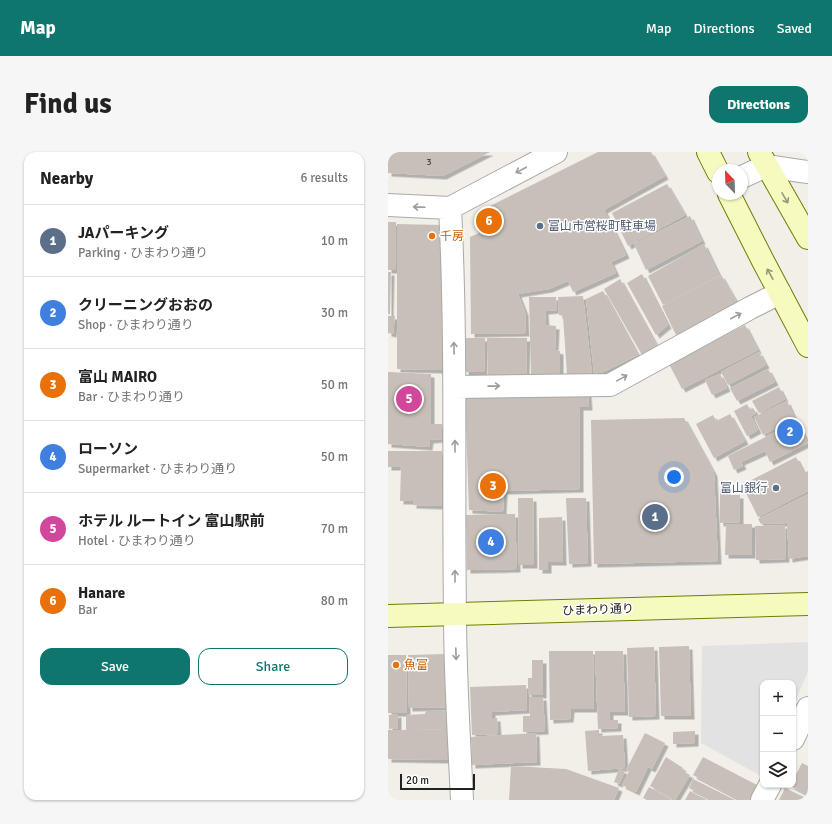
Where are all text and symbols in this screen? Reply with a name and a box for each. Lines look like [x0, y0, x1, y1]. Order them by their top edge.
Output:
text: Map [20, 16, 56, 40]
text: Map [646, 20, 672, 37]
text: Directions [694, 20, 755, 37]
text: Saved [777, 20, 812, 37]
button: Directions [709, 86, 808, 123]
text: Find us [24, 87, 112, 121]
house number: 3 [426, 156, 432, 168]
north arrow [712, 164, 748, 200]
one-way arrow [515, 167, 527, 174]
text: Nearby [40, 168, 93, 189]
text: 6 results [300, 170, 348, 186]
one-way arrow [781, 192, 789, 204]
one-way arrow [413, 203, 426, 210]
pin: 6 [476, 206, 502, 236]
place label: 富山市営桜町駐車場 [548, 219, 656, 234]
marker: 富山市営桜町駐車場 [535, 221, 545, 231]
text: JAパーキング [78, 224, 169, 242]
place label: 千房 [440, 229, 464, 244]
marker: 千房 [427, 231, 437, 241]
text: 1 [49, 233, 57, 249]
text: 10 m [321, 233, 348, 249]
text: Parking · ひまわり通り [78, 245, 208, 261]
one-way arrow [766, 269, 774, 281]
text: クリーニングおおの [78, 296, 213, 314]
text: 2 [49, 305, 57, 321]
text: 30 m [321, 305, 348, 321]
one-way arrow [730, 311, 742, 319]
text: Shop · ひまわり通り [78, 317, 194, 333]
one-way arrow [450, 342, 458, 355]
text: 富山 MAIRO [78, 368, 157, 386]
one-way arrow [616, 374, 628, 381]
text: 3 [49, 377, 57, 393]
text: 50 m [321, 377, 348, 393]
one-way arrow [487, 382, 500, 390]
pin: 5 [396, 384, 422, 414]
text: Bar · ひまわり通り [78, 389, 185, 405]
pin: 2 [777, 417, 803, 447]
text: ローソン [78, 440, 138, 458]
one-way arrow [451, 440, 459, 453]
text: 4 [49, 449, 57, 465]
text: 50 m [321, 449, 348, 465]
text: Supermarket · ひまわり通り [78, 461, 237, 477]
your location [664, 467, 684, 487]
pin: 3 [480, 471, 506, 501]
place label: 富山銀行 [720, 481, 768, 496]
marker: 富山銀行 [771, 483, 781, 493]
pin: 1 [642, 502, 668, 532]
text: ホテル ルートイン 富山駅前 [78, 512, 265, 530]
text: 5 [49, 521, 57, 537]
text: 70 m [321, 521, 348, 537]
pin: 4 [478, 527, 504, 557]
text: Hotel · ひまわり通り [78, 533, 196, 549]
one-way arrow [451, 570, 459, 583]
text: Hanare [78, 584, 125, 602]
text: 6 [49, 593, 57, 609]
text: 80 m [321, 593, 348, 609]
street label: ひまわり通り [562, 601, 634, 619]
text: Bar [78, 602, 97, 618]
one-way arrow [452, 647, 460, 660]
button: Save [40, 648, 190, 685]
button: Share [198, 648, 348, 685]
place label: 魚富 [404, 658, 428, 673]
marker: 魚富 [391, 660, 401, 670]
map controls [760, 680, 796, 788]
button: + [760, 680, 796, 716]
button: − [760, 716, 796, 752]
button: layers [760, 752, 796, 788]
scale bar [400, 772, 475, 791]
text: 20 m [406, 774, 429, 787]

